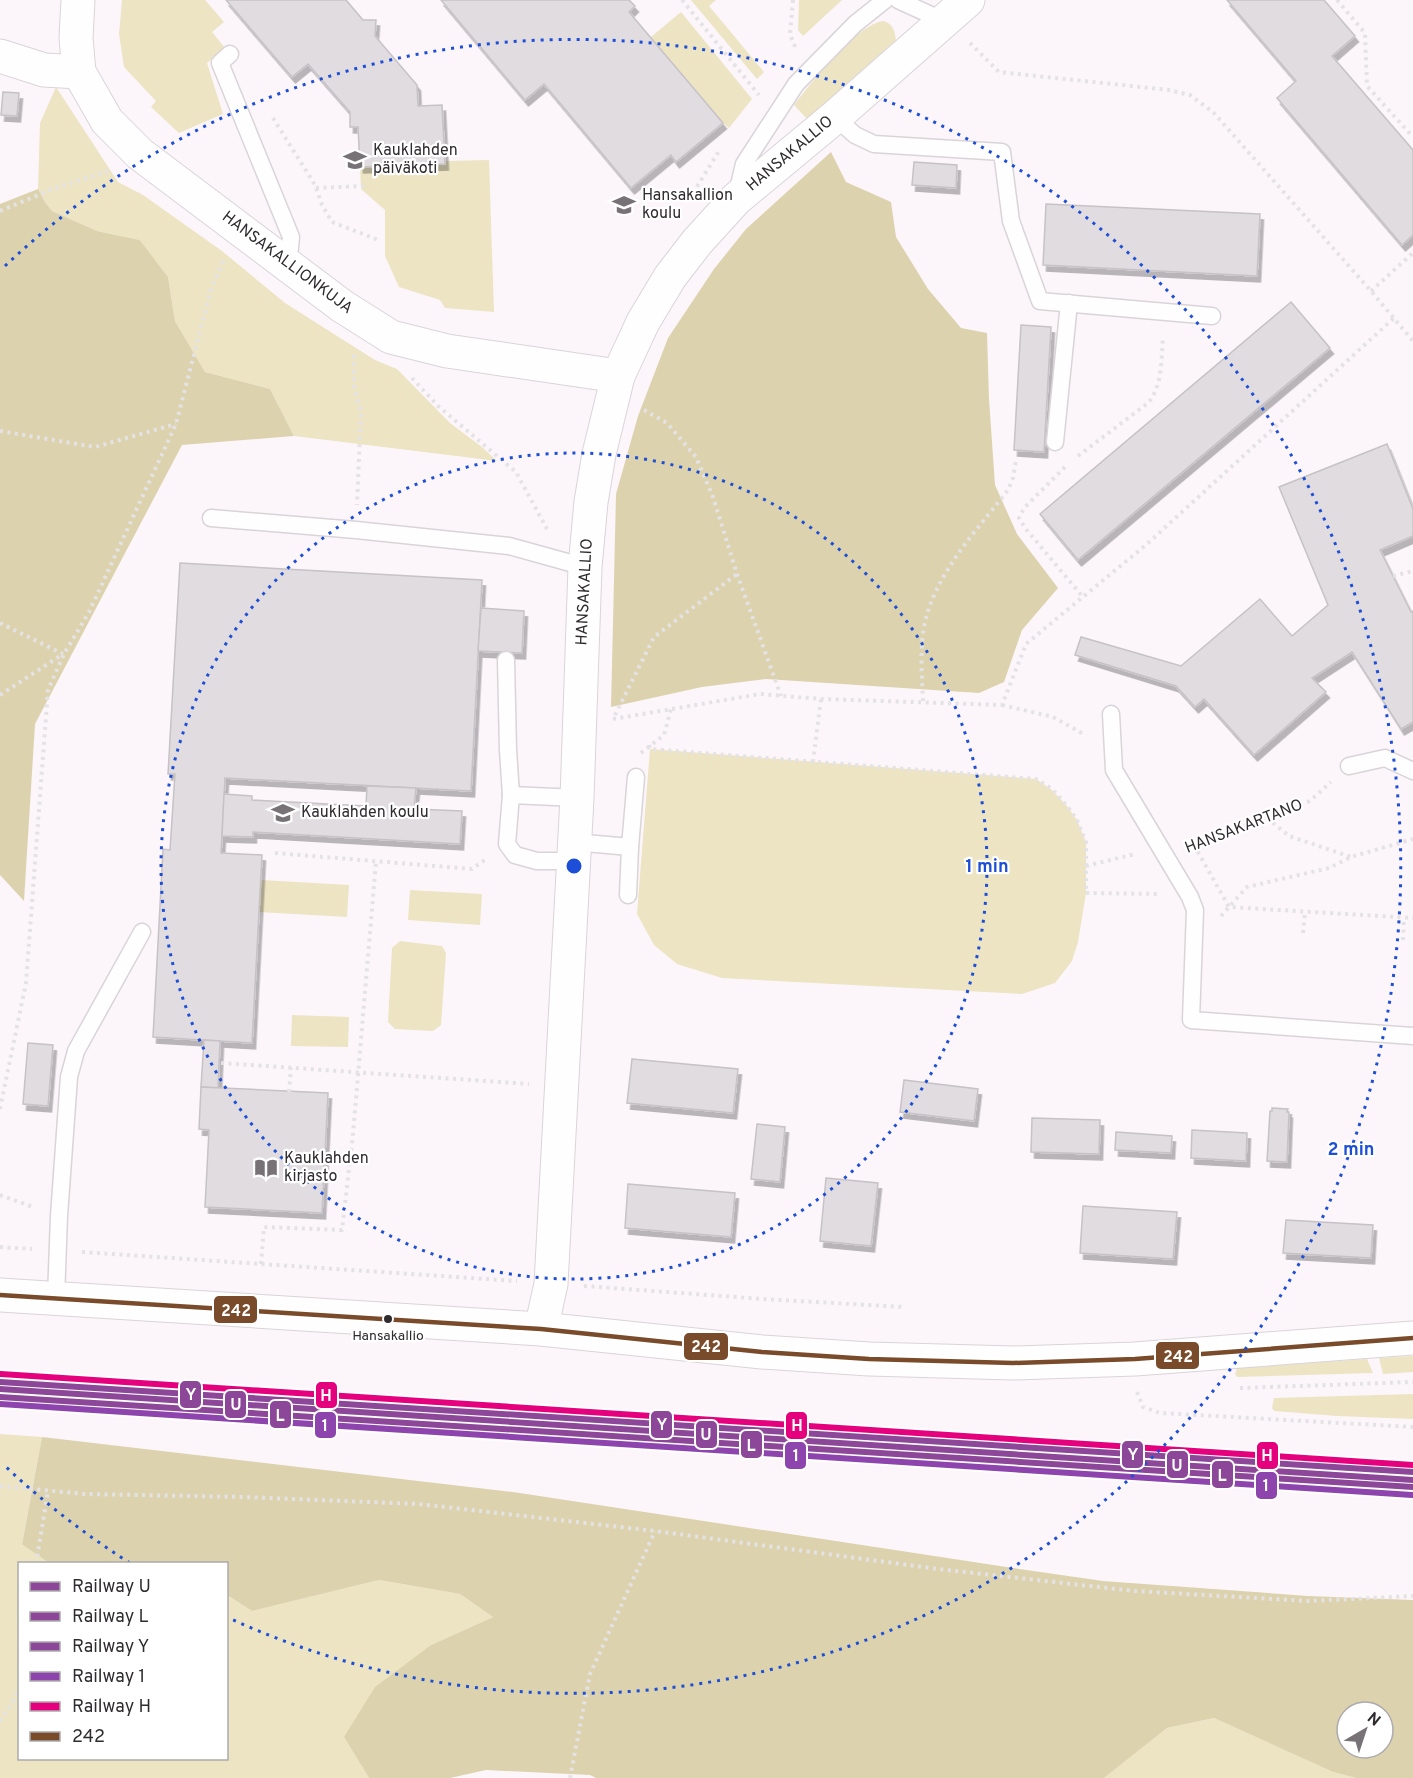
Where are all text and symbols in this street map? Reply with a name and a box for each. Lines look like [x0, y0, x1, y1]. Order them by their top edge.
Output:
street label: HANSAKALLIO [742, 112, 838, 196]
place label: Kauklahden päiväkoti [373, 141, 458, 179]
school or university icon: Kauklahden päiväkoti [342, 147, 368, 173]
place label: Hansakallion koulu [642, 186, 733, 224]
school or university icon: Hansakallion koulu [611, 192, 637, 218]
street label: HANSAKALLIONKUJA [218, 207, 357, 319]
street label: HANSAKALLIO [572, 538, 598, 646]
street label: HANSAKARTANO [1182, 795, 1306, 859]
school or university icon: Kauklahden koulu [270, 800, 296, 826]
place label: Kauklahden koulu [301, 803, 429, 823]
centre of rings [564, 856, 584, 876]
text: 1 min [965, 856, 1009, 879]
text: 2 min [1327, 1139, 1375, 1162]
place label: Kauklahden kirjasto [284, 1149, 369, 1187]
library icon: Kauklahden kirjasto [253, 1155, 279, 1181]
line badge: 242 [213, 1295, 258, 1324]
text: 242 [221, 1302, 251, 1322]
marker: Hansakallio [382, 1313, 394, 1325]
place label: Hansakallio [352, 1328, 424, 1345]
line badge: 242 [683, 1332, 729, 1361]
text: 242 [691, 1338, 721, 1358]
line badge: 242 [1155, 1341, 1200, 1370]
text: 242 [1163, 1348, 1193, 1368]
line badge: Y [179, 1380, 202, 1409]
line badge: H [315, 1381, 338, 1409]
text: Y [186, 1386, 197, 1406]
text: H [320, 1387, 332, 1407]
line badge: U [224, 1390, 247, 1419]
text: U [230, 1396, 242, 1416]
line badge: L [269, 1400, 292, 1429]
text: L [275, 1407, 285, 1427]
line badge: Y [650, 1410, 673, 1439]
line badge: 1 [314, 1411, 337, 1439]
line badge: H [785, 1411, 808, 1440]
text: Y [657, 1416, 668, 1436]
text: 1 [322, 1417, 328, 1437]
text: H [791, 1417, 803, 1437]
line badge: U [695, 1420, 718, 1449]
text: U [700, 1426, 712, 1446]
line badge: L [740, 1430, 763, 1459]
text: L [746, 1437, 756, 1457]
line badge: Y [1121, 1440, 1144, 1469]
line badge: 1 [784, 1441, 807, 1470]
line badge: H [1256, 1441, 1279, 1470]
text: Y [1128, 1446, 1139, 1466]
text: 1 [793, 1447, 799, 1467]
text: H [1261, 1447, 1273, 1467]
line badge: U [1166, 1450, 1189, 1479]
text: U [1171, 1457, 1183, 1477]
line badge: L [1211, 1460, 1234, 1489]
text: L [1217, 1467, 1227, 1487]
line badge: 1 [1255, 1471, 1278, 1500]
text: 1 [1263, 1477, 1269, 1497]
legend [18, 1562, 228, 1760]
text: Railway U [72, 1576, 151, 1599]
text: Railway L [72, 1606, 148, 1629]
text: Railway Y [72, 1636, 149, 1659]
text: Railway 1 [72, 1666, 145, 1689]
text: Railway H [72, 1696, 151, 1719]
north arrow [1335, 1700, 1395, 1760]
text: N [1362, 1709, 1384, 1731]
text: 242 [72, 1726, 105, 1749]

